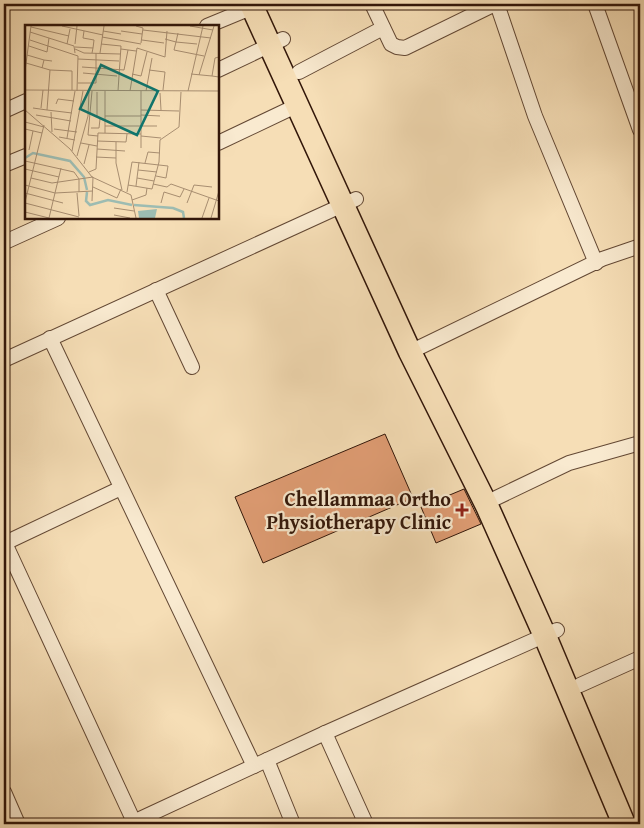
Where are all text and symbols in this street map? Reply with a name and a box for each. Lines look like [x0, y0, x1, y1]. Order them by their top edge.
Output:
inset map [25, 25, 219, 219]
place label: Chellammaa Ortho Physiotherapy Clinic [266, 484, 451, 536]
marker: Chellammaa Ortho Physiotherapy Clinic [455, 503, 469, 517]

